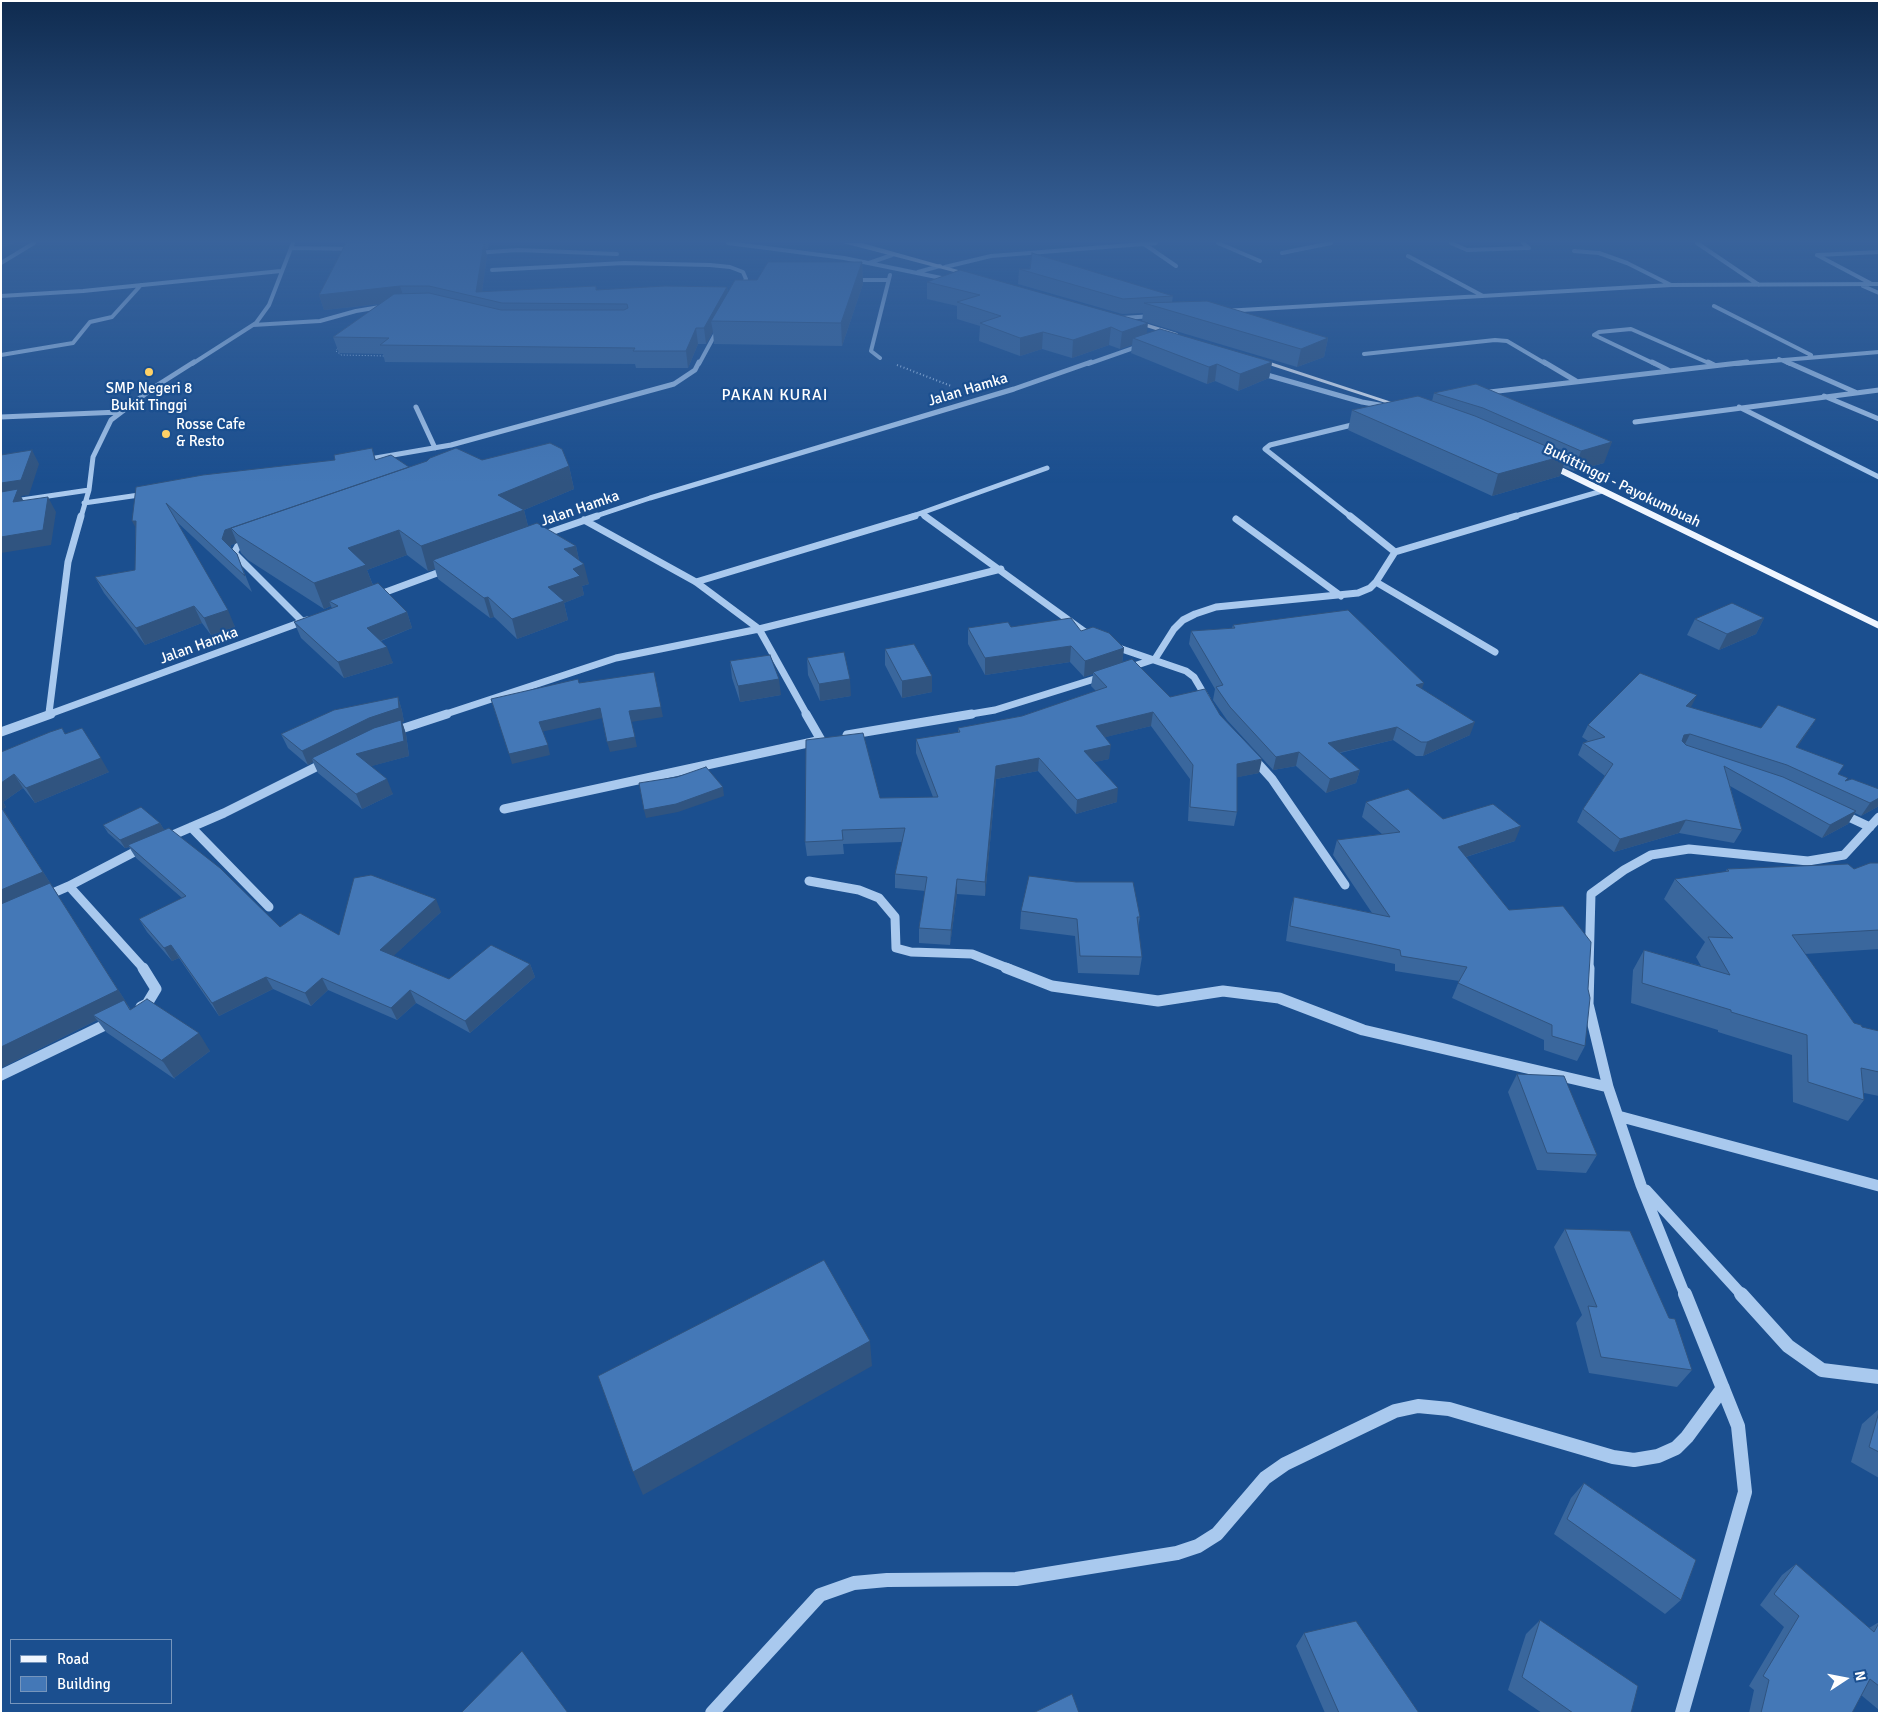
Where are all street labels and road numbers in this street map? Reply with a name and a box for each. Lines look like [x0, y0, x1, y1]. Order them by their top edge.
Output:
street label: Jalan Hamka [926, 369, 1010, 411]
street label: Bukittinggi - Payokumbuah [1540, 440, 1704, 532]
street label: Jalan Hamka [538, 487, 622, 531]
street label: Jalan Hamka [157, 623, 241, 669]

